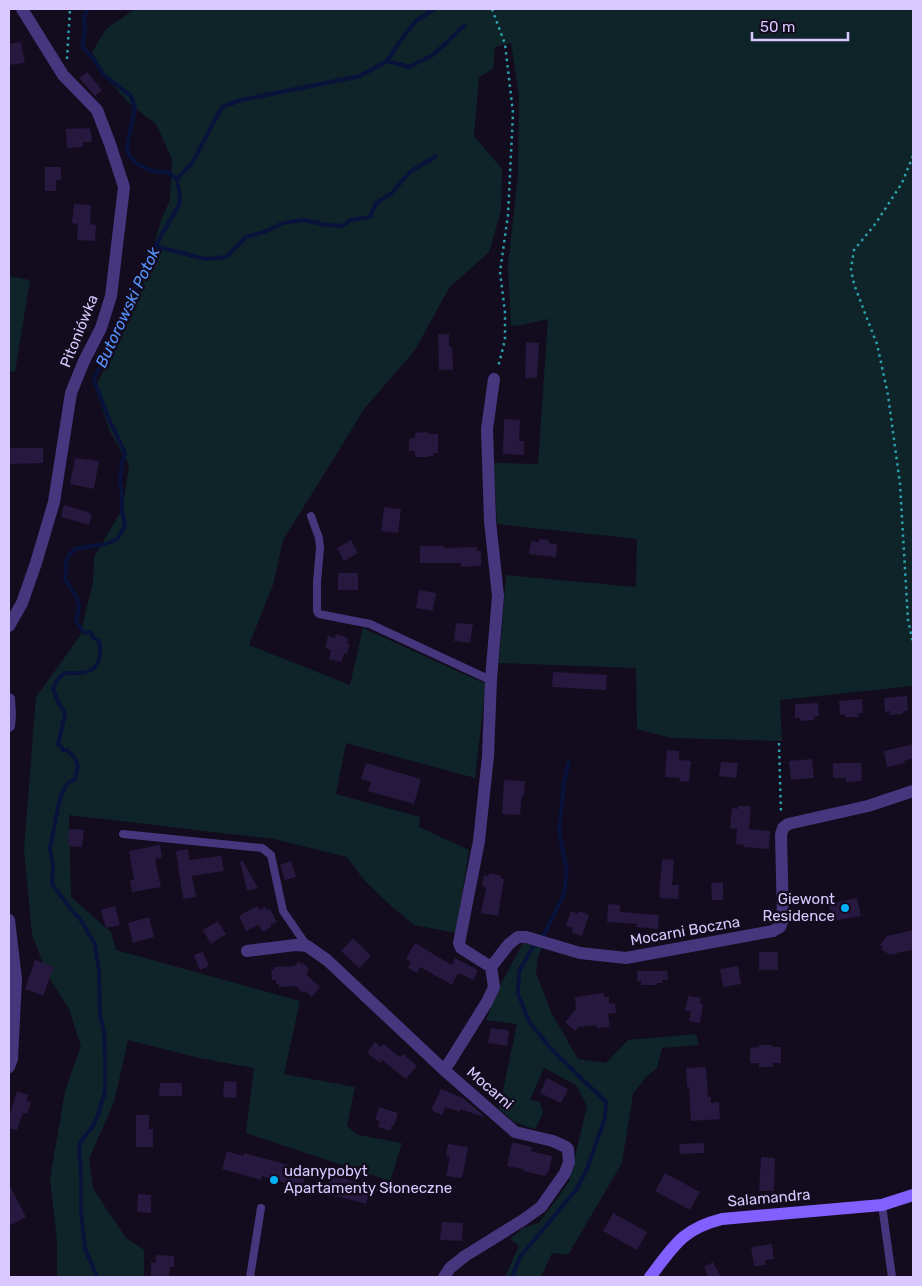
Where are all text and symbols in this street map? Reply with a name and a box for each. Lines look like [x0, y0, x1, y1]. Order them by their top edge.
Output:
scale bar [752, 10, 848, 42]
text: 50 m [760, 18, 795, 36]
water label: Butorowski Potok [91, 243, 164, 370]
street label: Pitoniówka [56, 292, 102, 370]
place label: Giewont Residence [762, 890, 835, 925]
marker: Giewont Residence [839, 902, 851, 914]
street label: Mocarni Boczna [629, 912, 741, 950]
street label: Mocarni [463, 1063, 517, 1113]
place label: udanypobyt Apartamenty Słoneczne [284, 1162, 452, 1197]
marker: udanypobyt Apartamenty Słoneczne [268, 1174, 280, 1186]
street label: Salamandra [727, 1185, 811, 1211]

